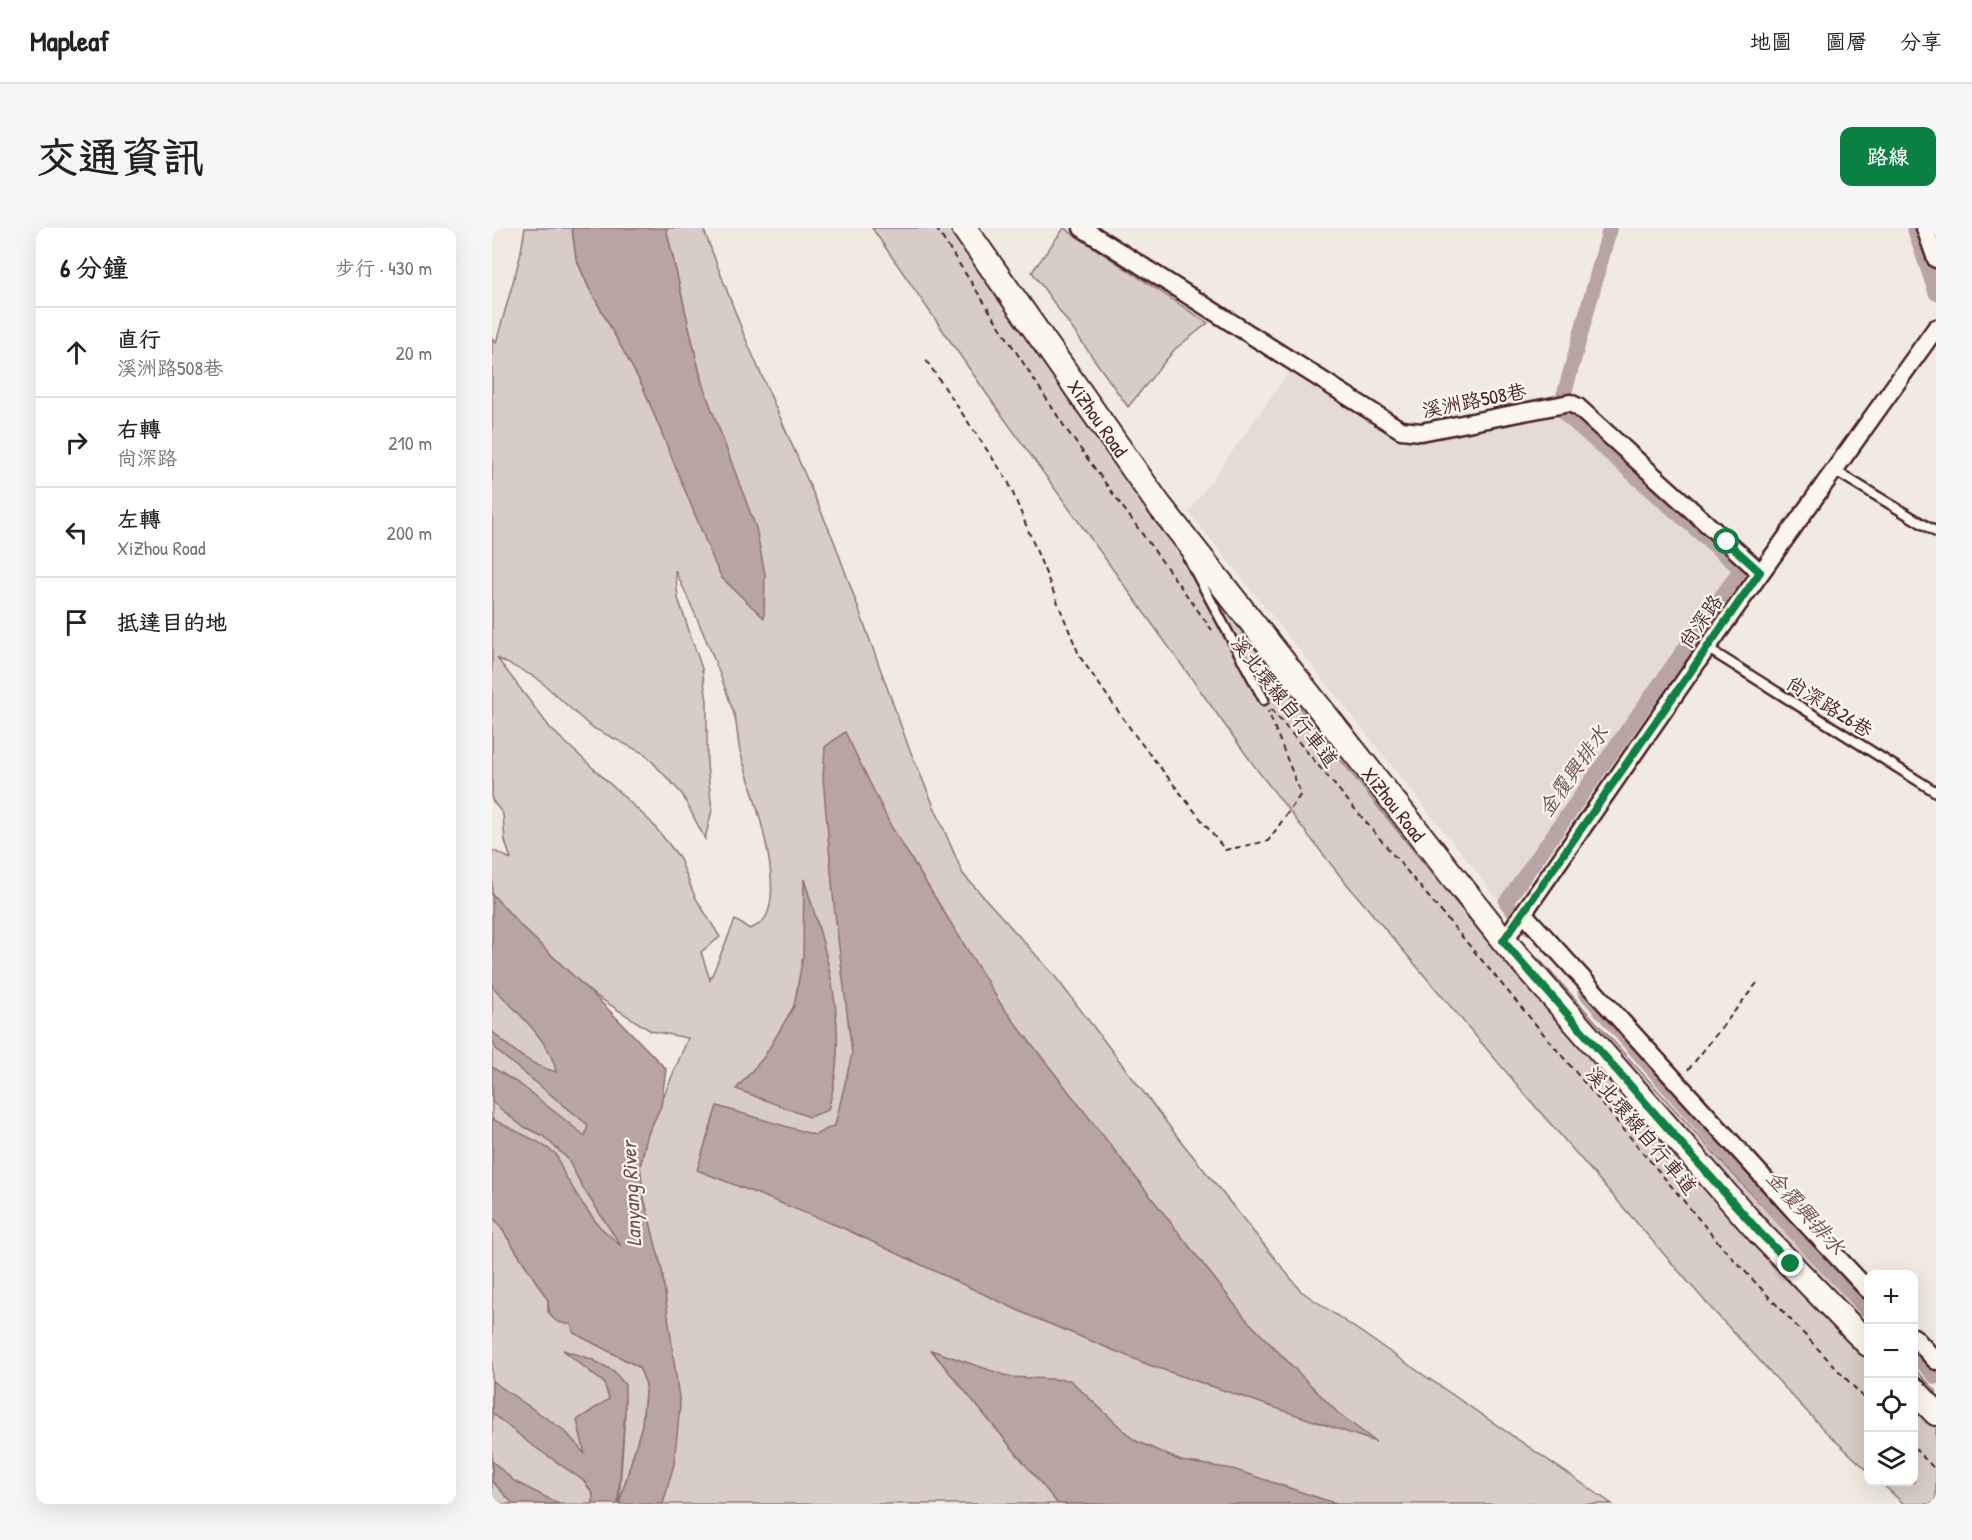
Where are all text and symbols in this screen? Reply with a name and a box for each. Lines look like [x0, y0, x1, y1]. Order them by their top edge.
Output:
text: Mapleaf [30, 22, 109, 60]
text: 地圖 [1750, 27, 1792, 56]
text: 圖層 [1825, 27, 1867, 56]
text: 分享 [1900, 27, 1942, 56]
button: 路線 [1840, 127, 1936, 186]
text: 交通資訊 [36, 128, 204, 185]
text: 6 分鐘 [60, 250, 128, 285]
text: 步行 · 430 m [335, 254, 432, 281]
text: 直行 [117, 324, 161, 354]
icon: ahead [60, 336, 93, 369]
text: 20 m [395, 339, 432, 366]
text: 溪洲路508巷 [117, 354, 223, 381]
street label: XiZhou Road [1062, 374, 1135, 462]
street label: 溪洲路508巷 [1419, 376, 1530, 423]
text: 右轉 [117, 414, 161, 444]
icon: right [60, 426, 93, 459]
text: 210 m [388, 429, 432, 456]
text: 尚深路 [117, 444, 177, 471]
text: 左轉 [117, 504, 161, 534]
icon: left [60, 516, 93, 549]
text: 200 m [387, 519, 432, 546]
route start [1713, 528, 1739, 554]
text: XiZhou Road [117, 534, 205, 561]
street label: 尚深路 [1672, 588, 1729, 653]
icon: arrive [60, 606, 93, 639]
text: 抵達目的地 [117, 607, 227, 637]
street label: 溪北環線自行車道 [1225, 630, 1345, 772]
street label: 尚深路26巷 [1782, 669, 1879, 744]
water label: 金覆興排水 [1531, 719, 1616, 822]
street label: XiZhou Road [1356, 761, 1432, 847]
street label: 溪北環線自行車道 [1580, 1060, 1704, 1200]
water label: Lanyang River [614, 1138, 648, 1247]
water label: 金覆興排水 [1760, 1163, 1853, 1261]
route end [1777, 1250, 1803, 1276]
map controls [1864, 1270, 1918, 1486]
button: + [1864, 1270, 1918, 1324]
button: − [1864, 1324, 1918, 1378]
button: locate [1864, 1378, 1918, 1432]
button: layers [1864, 1432, 1918, 1486]

